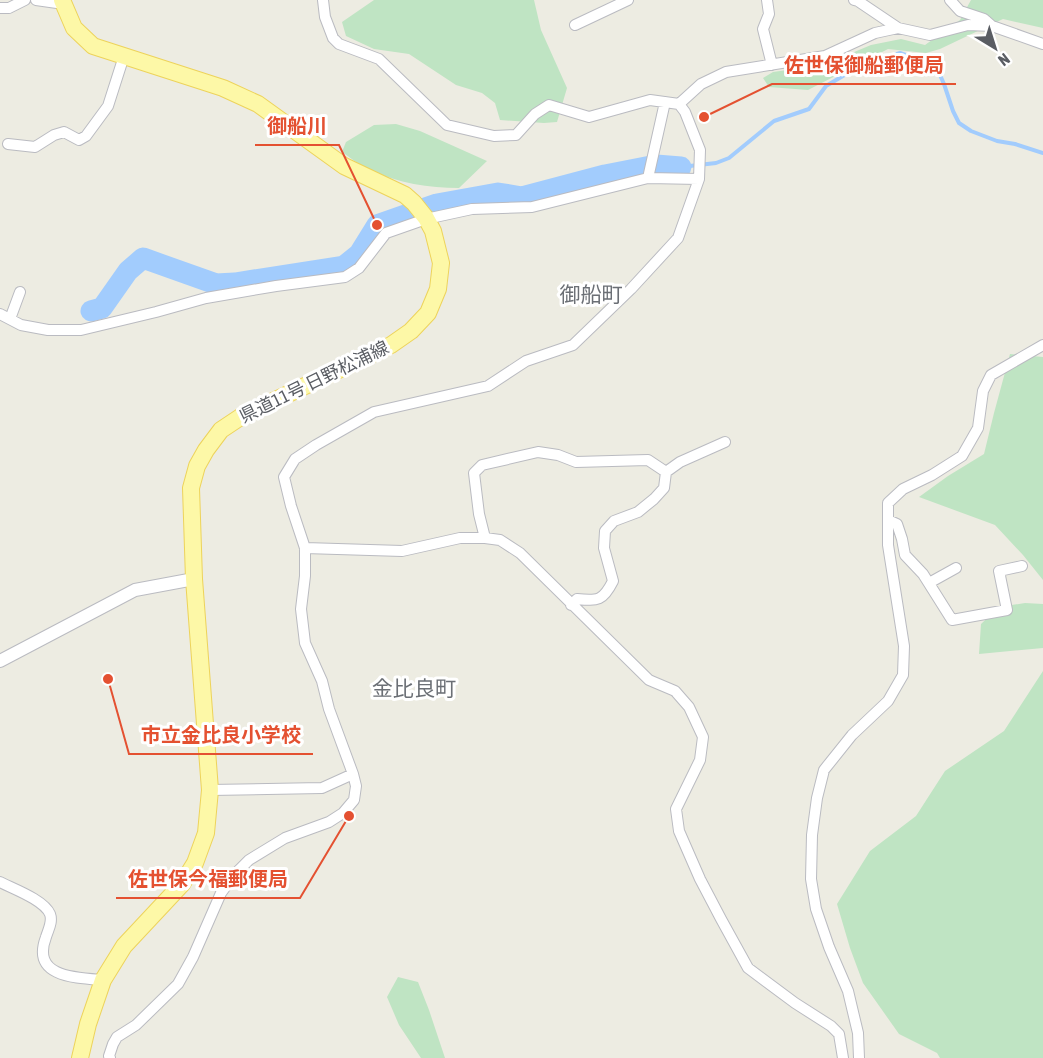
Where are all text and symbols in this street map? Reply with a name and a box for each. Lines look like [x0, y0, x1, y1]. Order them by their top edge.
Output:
north arrow [965, 18, 1025, 78]
callout: 佐世保御船郵便局 [772, 46, 956, 84]
text: N [995, 50, 1014, 70]
text: 佐世保御船郵便局 [784, 53, 944, 76]
callout: 御船川 [255, 107, 339, 145]
text: 御船川 [267, 114, 327, 137]
district label: 御船町 [560, 282, 623, 306]
street label: 県道11号 日野松浦線 [236, 336, 392, 427]
district label: 金比良町 [372, 676, 456, 700]
callout: 市立金比良小学校 [129, 716, 313, 754]
text: 市立金比良小学校 [141, 723, 301, 746]
callout: 佐世保今福郵便局 [116, 860, 300, 898]
text: 佐世保今福郵便局 [128, 867, 288, 890]

